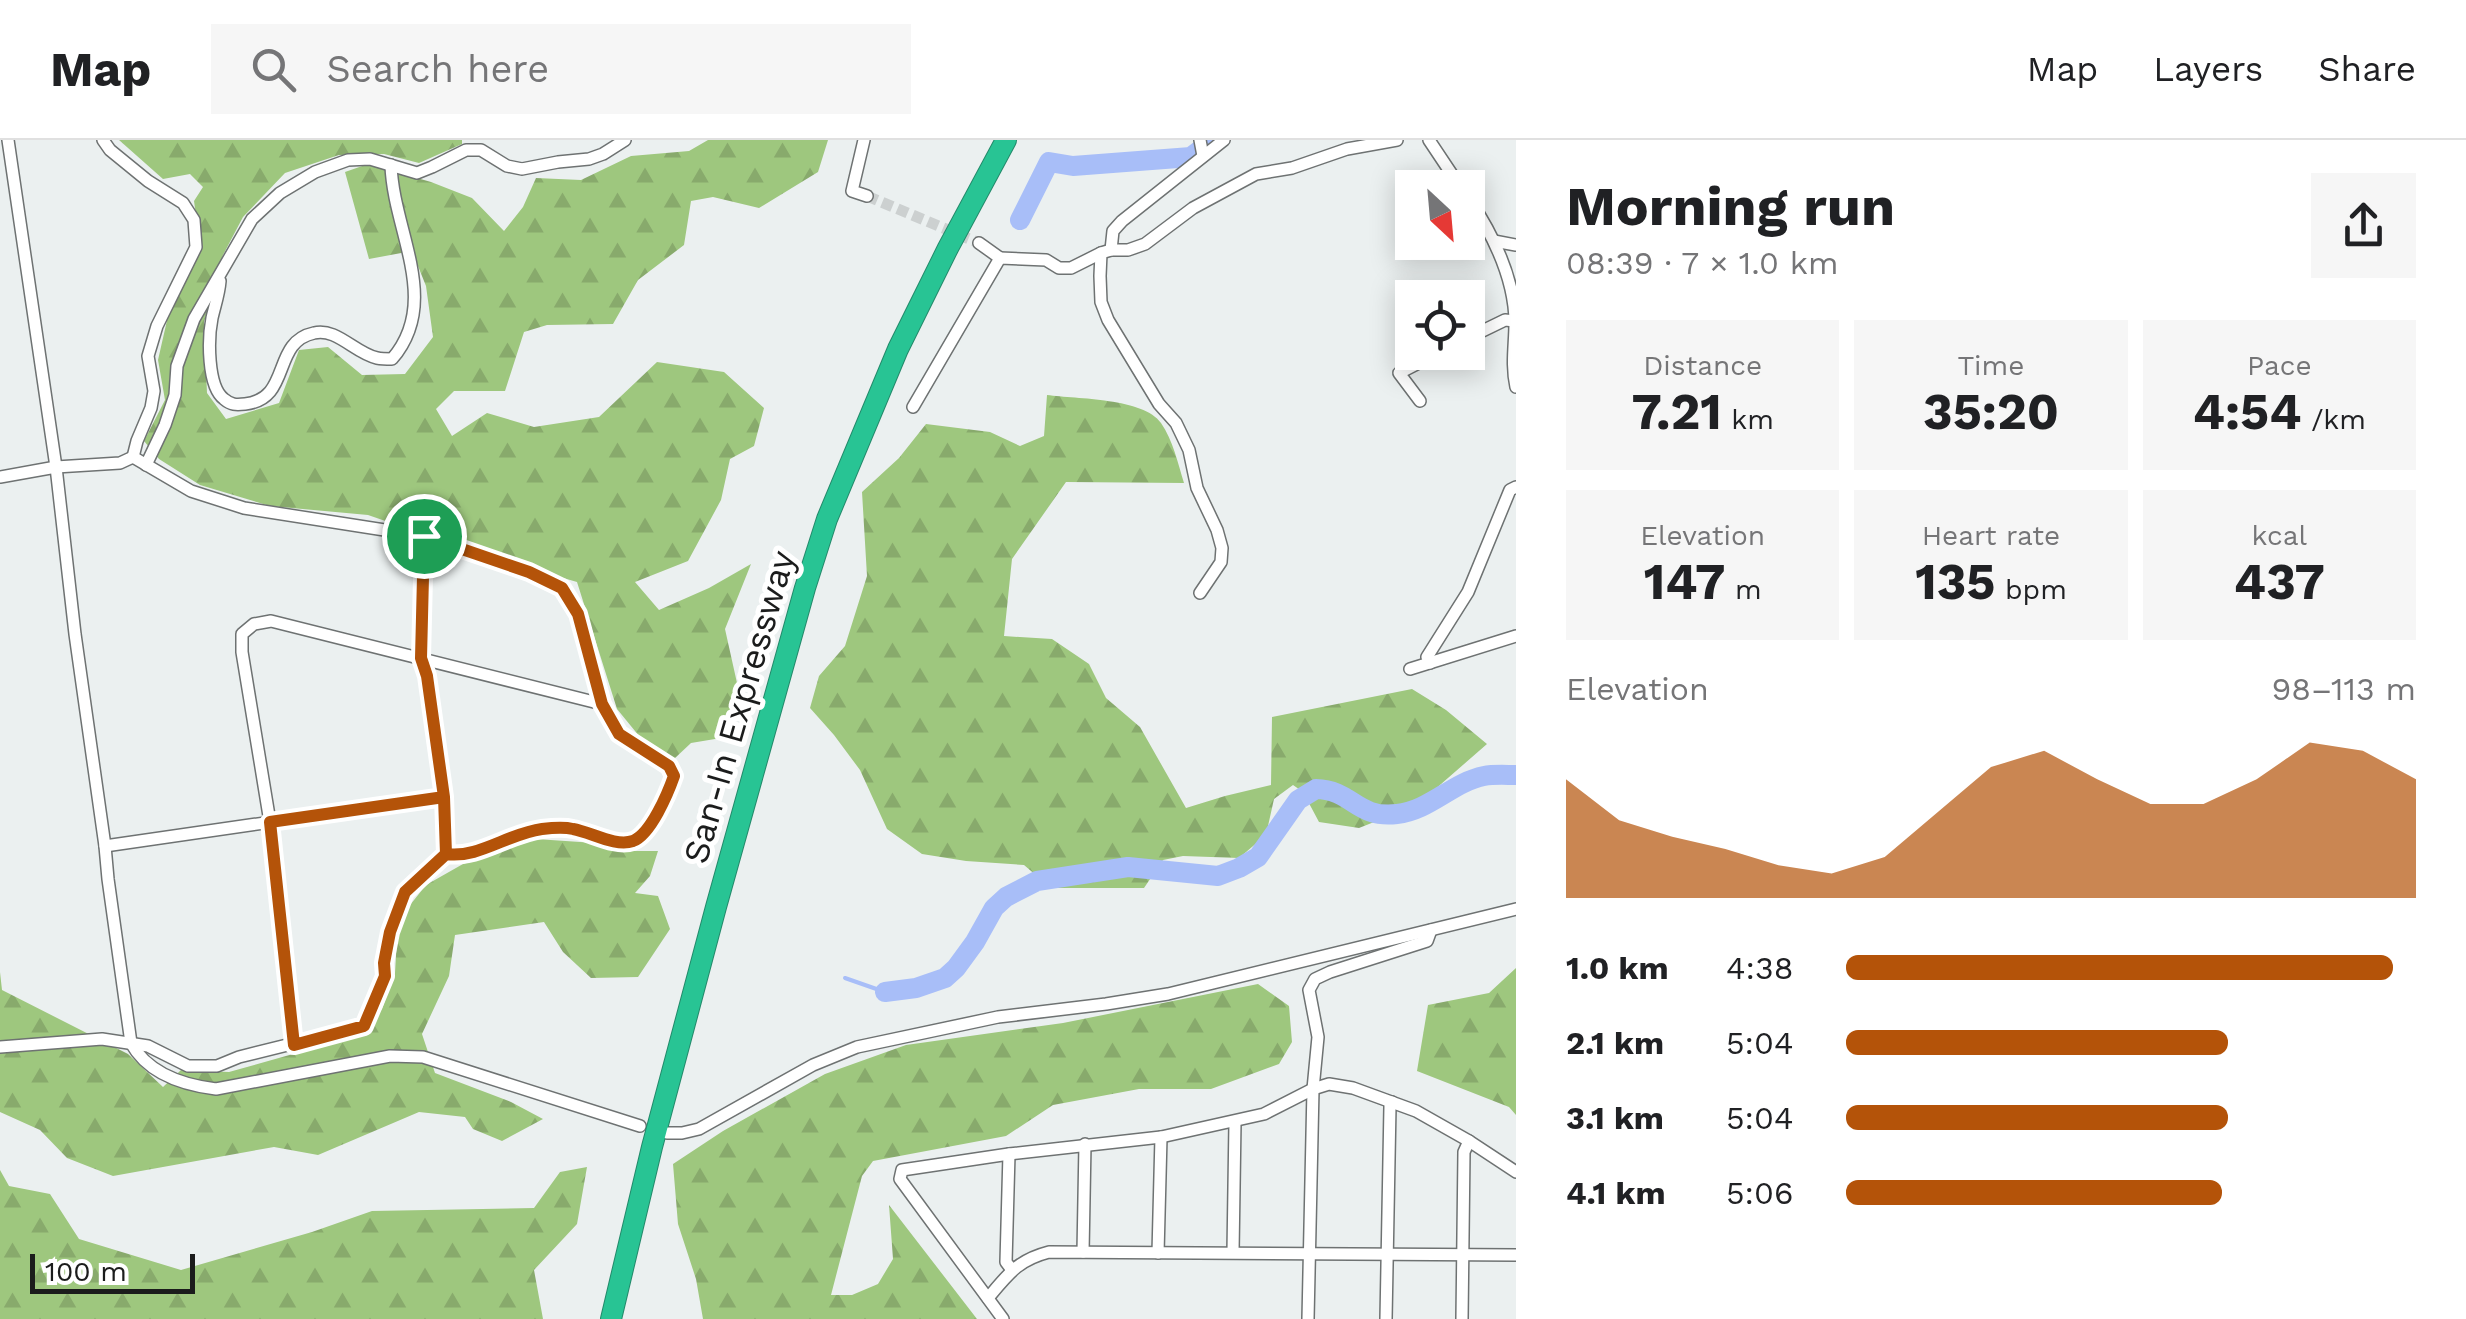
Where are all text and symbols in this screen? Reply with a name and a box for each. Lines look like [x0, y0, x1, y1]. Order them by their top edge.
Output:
search box [211, 24, 911, 114]
text: Map [50, 41, 151, 98]
icon: search [246, 42, 301, 97]
text: Search here [326, 47, 549, 91]
text: Map [2027, 48, 2098, 90]
text: Layers [2153, 48, 2263, 90]
text: Share [2318, 48, 2416, 90]
north arrow [1395, 170, 1485, 260]
map controls [1395, 170, 1485, 370]
button: share [2311, 173, 2416, 278]
text: Morning run [1566, 174, 1895, 238]
text: 08:39 · 7 × 1.0 km [1566, 244, 1838, 282]
button: locate [1395, 280, 1485, 370]
text: Distance [1643, 349, 1762, 382]
text: Time [1958, 349, 2024, 382]
text: Pace [2247, 349, 2312, 382]
text: 7.21 [1631, 382, 1722, 441]
text: 35:20 [1923, 382, 2059, 441]
text: 4:54 [2193, 382, 2302, 441]
text: km [1722, 403, 1774, 436]
text: /km [2302, 403, 2366, 436]
pin [382, 494, 467, 579]
icon: arrive [397, 509, 452, 564]
text: Elevation [1640, 519, 1765, 552]
text: Heart rate [1922, 519, 2060, 552]
text: kcal [2252, 519, 2307, 552]
street label: San-In Expressway [674, 546, 804, 868]
text: 147 [1644, 552, 1725, 611]
text: 135 [1915, 552, 1995, 611]
text: 437 [2234, 552, 2325, 611]
text: m [1725, 573, 1762, 606]
text: bpm [1995, 573, 2067, 606]
text: Elevation [1566, 670, 1709, 708]
text: 98–113 m [2272, 670, 2416, 708]
text: 1.0 km [1566, 949, 1669, 987]
text: 4:38 [1726, 949, 1793, 987]
text: 2.1 km [1566, 1024, 1664, 1062]
text: 5:04 [1726, 1024, 1794, 1062]
text: 3.1 km [1566, 1099, 1664, 1137]
text: 5:04 [1726, 1099, 1794, 1137]
text: 4.1 km [1566, 1174, 1666, 1212]
text: 5:06 [1726, 1174, 1793, 1212]
scale bar [30, 1249, 195, 1294]
text: 100 m [45, 1255, 127, 1288]

